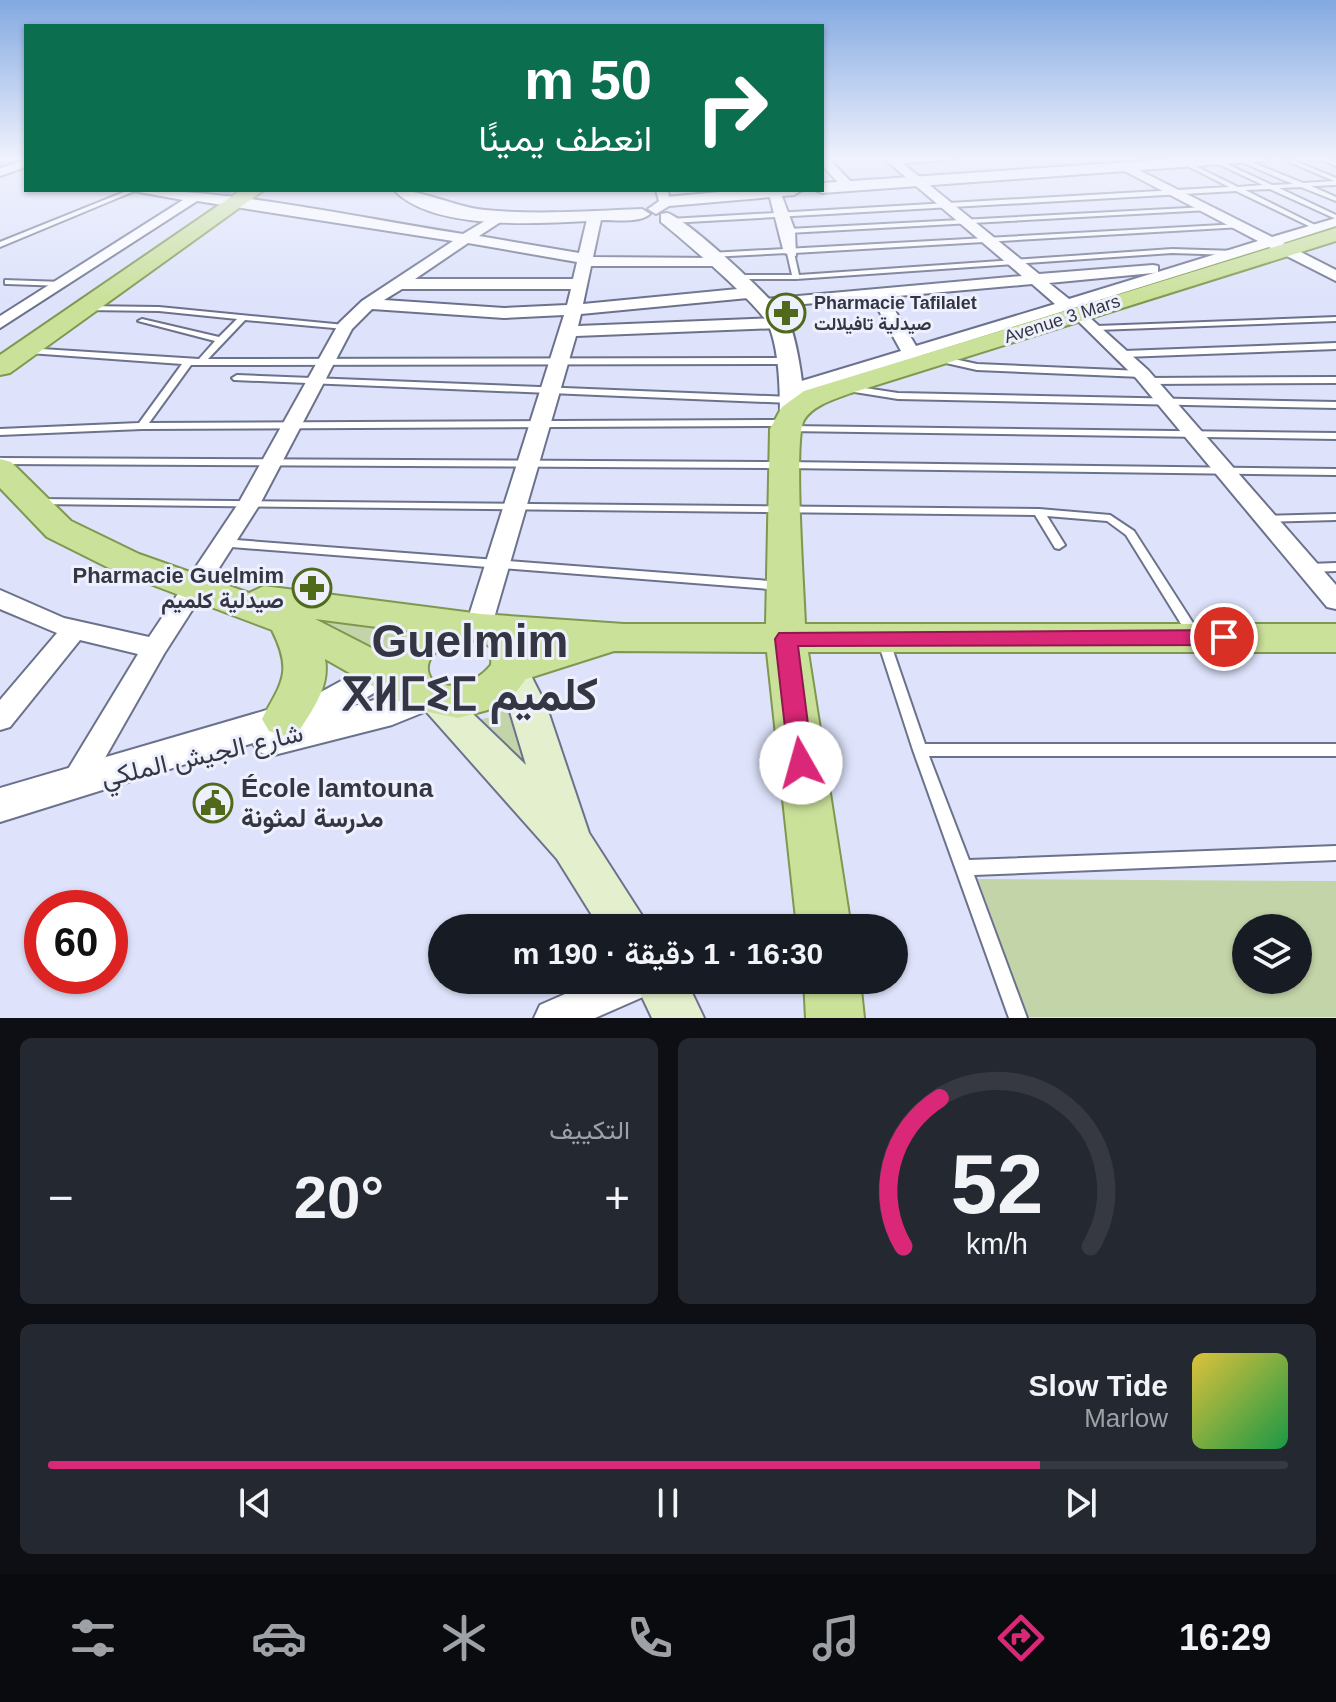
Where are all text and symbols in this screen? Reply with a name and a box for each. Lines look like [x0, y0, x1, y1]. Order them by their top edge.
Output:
text: 50 m [524, 48, 652, 111]
icon: right [680, 56, 784, 160]
text: انعطف يمينًا [479, 118, 652, 159]
street label: Avenue 3 Mars [1001, 291, 1123, 347]
pharmacy icon: Pharmacie Tafilalet صيدلية تافيلالت [765, 292, 807, 334]
place label: Pharmacie Tafilalet صيدلية تافيلالت [814, 293, 977, 335]
place label: Pharmacie Guelmim صيدلية كلميم [72, 563, 284, 615]
pharmacy icon: Pharmacie Guelmim صيدلية كلميم [291, 567, 333, 609]
pin [1190, 603, 1258, 671]
district label: Guelmim ⴳⵍⵎⵉⵎ كلميم [342, 615, 598, 724]
icon: arrive [1202, 615, 1246, 659]
street label: شارع الجيش الملكي [98, 717, 307, 799]
position arrow [759, 721, 843, 805]
place label: École lamtouna مدرسة لمثونة [241, 773, 434, 834]
public building icon: École lamtouna مدرسة لمثونة [192, 782, 234, 824]
speed limit sign: 60 [24, 890, 128, 994]
map controls [1232, 914, 1312, 994]
button: layers [1232, 914, 1312, 994]
text: 16:30 · 1 دقيقة · 190 m [513, 937, 823, 970]
text: التكييف [549, 1115, 630, 1145]
text: 52 [951, 1138, 1043, 1231]
text: 20° [294, 1164, 384, 1231]
text: − [48, 1173, 74, 1222]
text: + [604, 1173, 630, 1222]
text: km/h [966, 1228, 1028, 1260]
text: Slow Tide [1029, 1369, 1168, 1402]
text: Marlow [1084, 1403, 1168, 1433]
icon: previous [233, 1481, 277, 1525]
icon: pause [646, 1481, 690, 1525]
icon: next [1059, 1481, 1103, 1525]
icon: filters [65, 1610, 121, 1666]
icon: car [251, 1610, 307, 1666]
icon: climate [436, 1610, 492, 1666]
icon: phone [622, 1610, 678, 1666]
icon: music [808, 1610, 864, 1666]
icon: directions [993, 1610, 1049, 1666]
text: 16:29 [1179, 1617, 1271, 1658]

